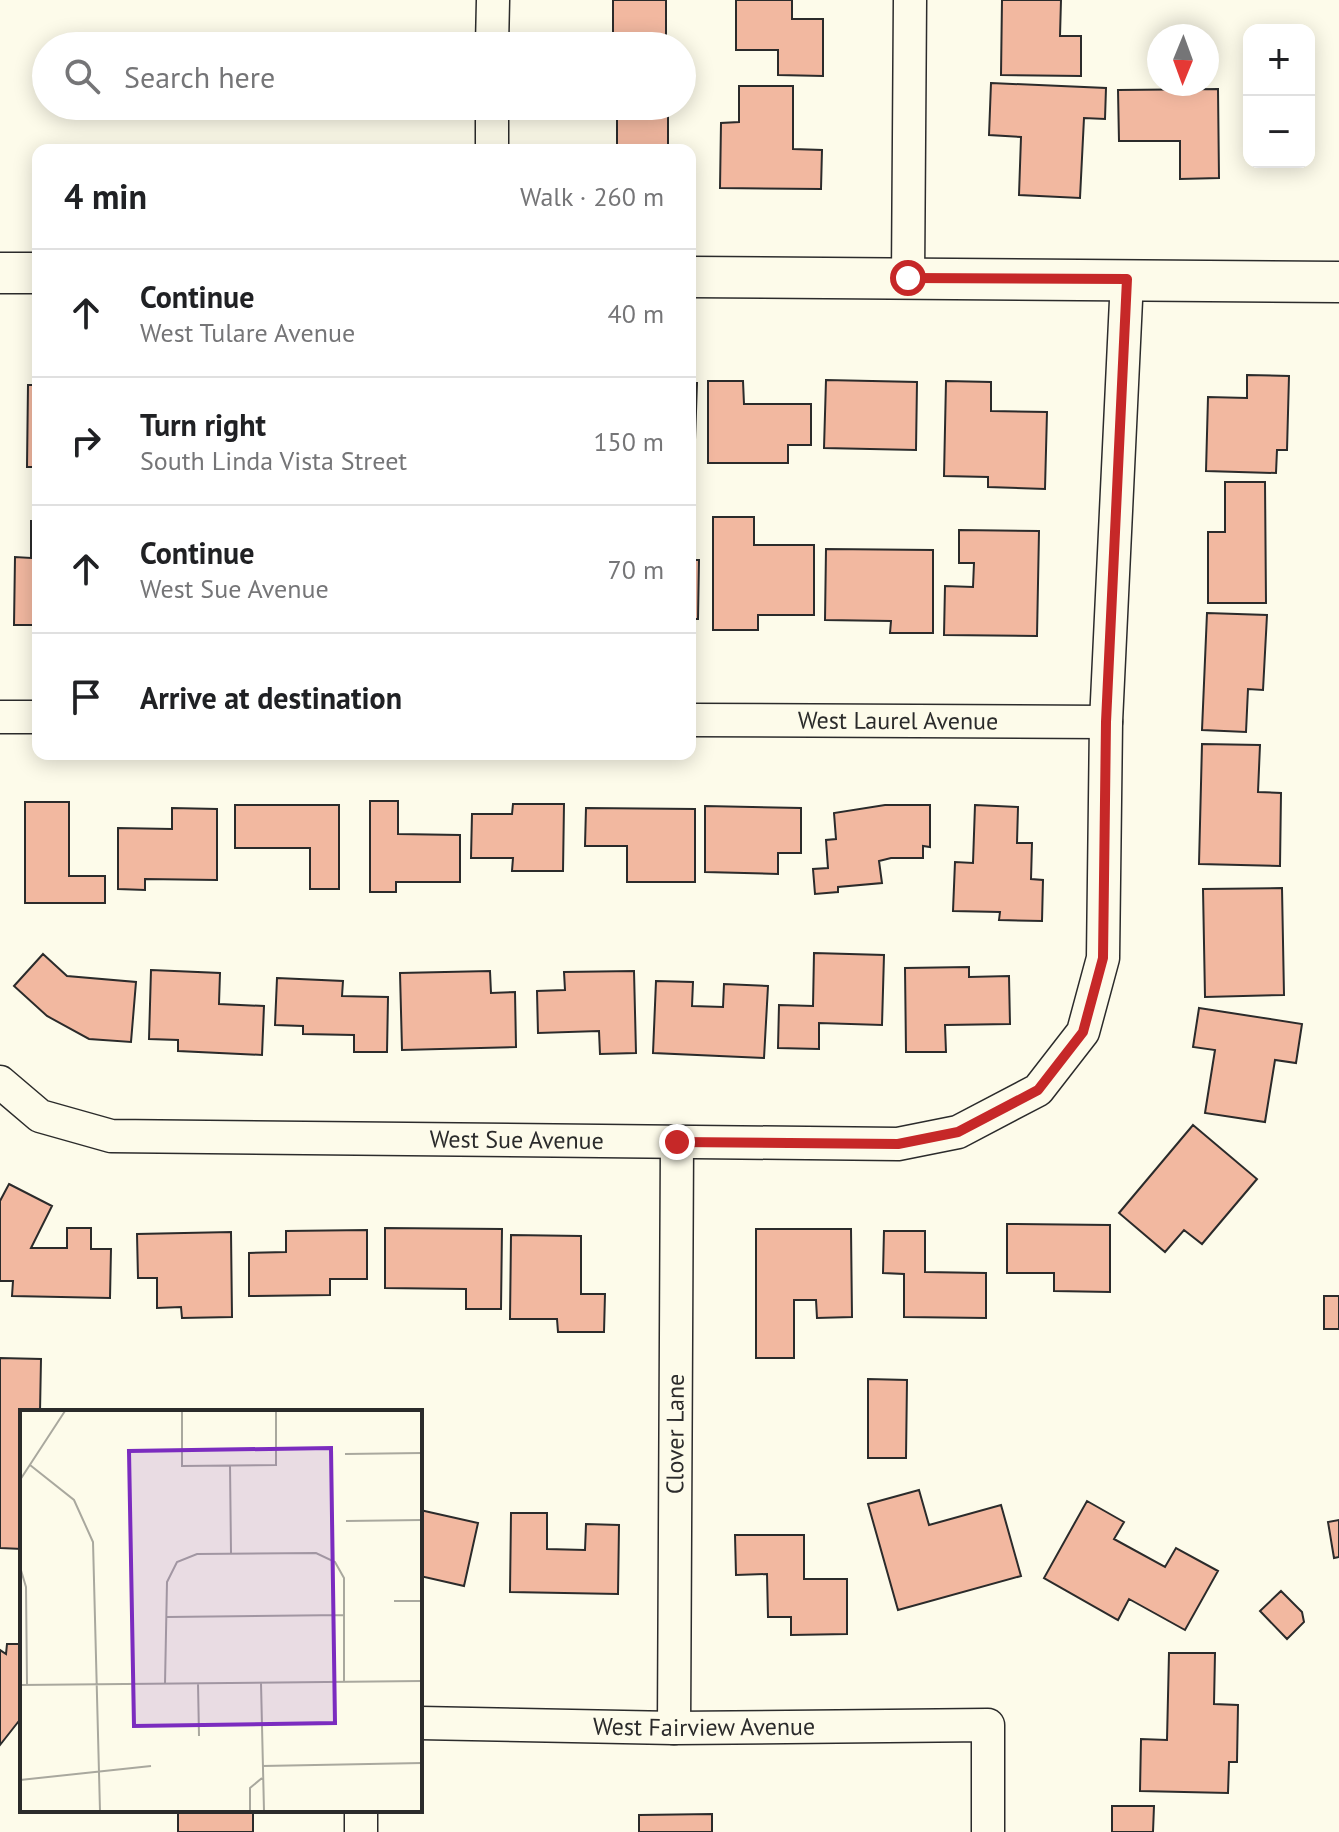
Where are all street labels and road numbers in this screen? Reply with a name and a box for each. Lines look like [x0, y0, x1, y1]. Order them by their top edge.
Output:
street label: West Laurel Avenue [798, 705, 998, 736]
street label: West Sue Avenue [429, 1123, 604, 1156]
street label: Clover Lane [659, 1374, 691, 1494]
street label: West Fairview Avenue [592, 1710, 815, 1743]

